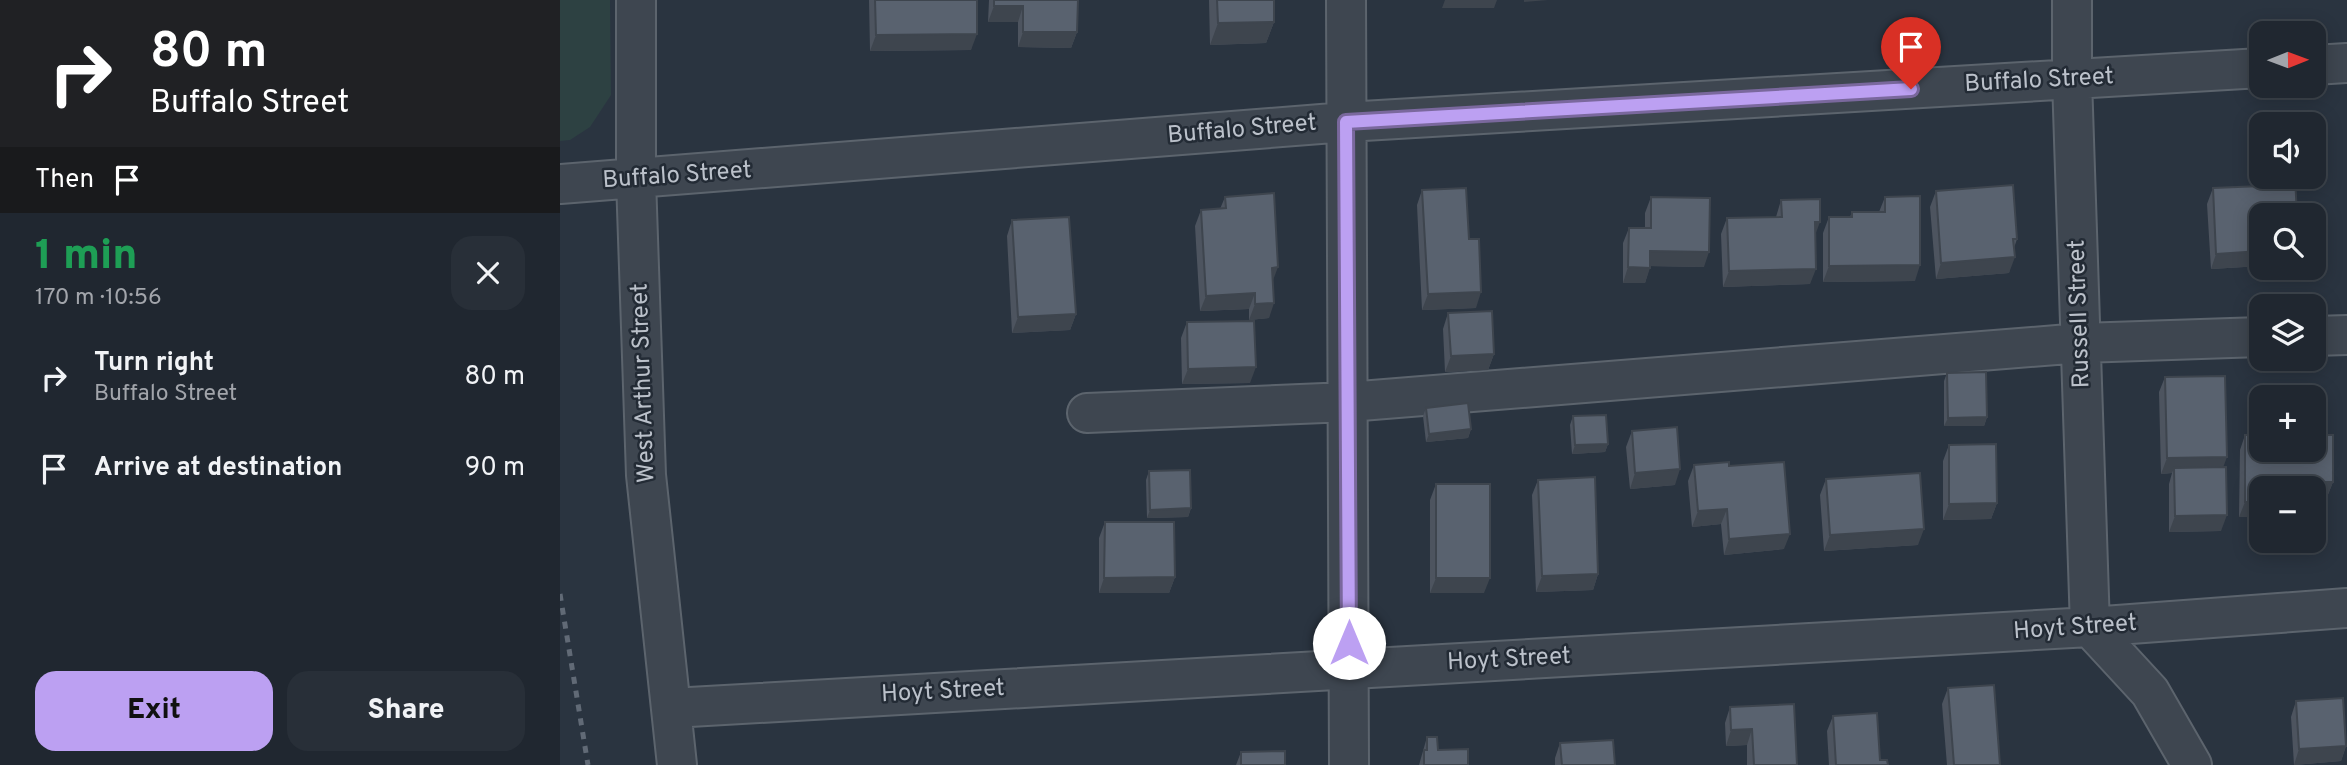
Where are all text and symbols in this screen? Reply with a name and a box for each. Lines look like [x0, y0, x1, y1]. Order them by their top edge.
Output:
pin [1881, 17, 1941, 89]
north arrow [2249, 21, 2326, 98]
map controls [2249, 21, 2326, 553]
text: 80 m [150, 23, 267, 85]
icon: right [35, 28, 126, 119]
icon: arrive [1892, 28, 1930, 66]
street label: Buffalo Street [1964, 62, 2114, 100]
text: Buffalo Street [150, 84, 349, 124]
street label: Buffalo Street [1166, 109, 1318, 151]
button: sound [2249, 112, 2326, 189]
street label: Buffalo Street [601, 156, 753, 196]
icon: arrive [108, 161, 146, 199]
text: Then [35, 164, 94, 197]
button: search [2249, 203, 2326, 280]
text: 1 min [35, 231, 138, 284]
button: close [451, 236, 525, 310]
street label: Russell Street [2062, 239, 2098, 389]
street label: West Arthur Street [626, 283, 662, 483]
text: 170 m · 10:56 [35, 284, 162, 313]
button: layers [2249, 294, 2326, 371]
text: Turn right [94, 347, 214, 380]
icon: right [35, 359, 73, 397]
text: 80 m [465, 361, 525, 394]
text: Buffalo Street [94, 380, 237, 409]
button: + [2249, 385, 2326, 462]
icon: arrive [35, 450, 73, 488]
text: Arrive at destination [94, 452, 342, 485]
text: 90 m [465, 452, 525, 485]
button: − [2249, 476, 2326, 553]
position arrow [1312, 606, 1386, 680]
street label: Hoyt Street [2012, 609, 2138, 647]
street label: Hoyt Street [1446, 642, 1572, 678]
button: Exit [35, 671, 273, 751]
button: Share [287, 671, 525, 751]
street label: Hoyt Street [880, 674, 1006, 710]

